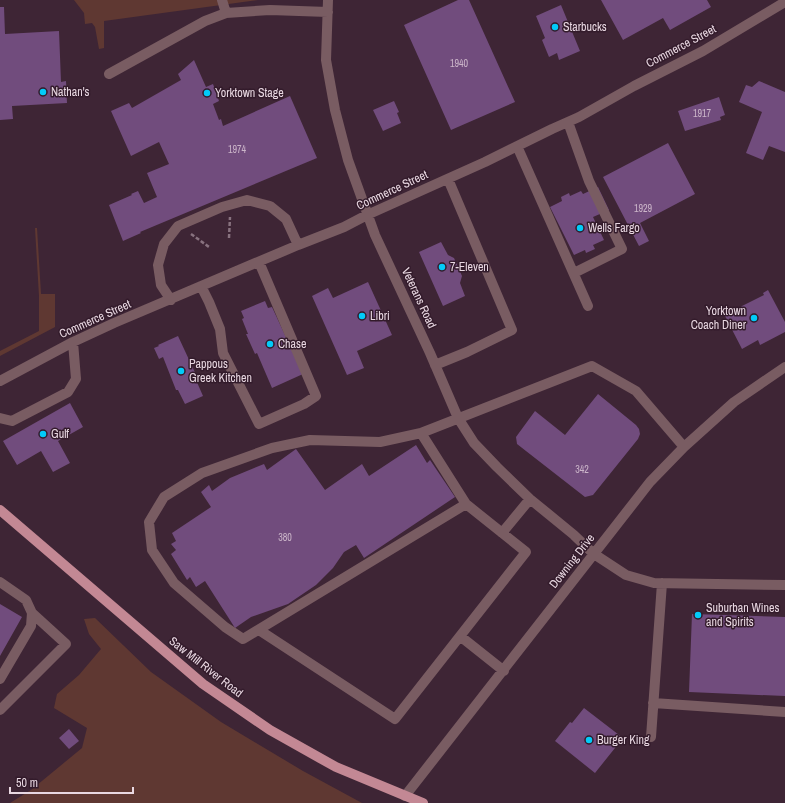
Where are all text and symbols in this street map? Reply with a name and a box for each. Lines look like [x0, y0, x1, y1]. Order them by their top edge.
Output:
place label: Starbucks [563, 19, 607, 35]
street label: Commerce Street [643, 21, 719, 71]
marker: Starbucks [550, 22, 560, 32]
house number: 1940 [450, 57, 469, 70]
place label: Nathan's [51, 84, 90, 100]
place label: Yorktown Stage [215, 85, 284, 101]
marker: Nathan's [38, 87, 48, 97]
marker: Yorktown Stage [202, 88, 212, 98]
house number: 1917 [693, 107, 712, 120]
house number: 1974 [228, 143, 247, 156]
street label: Commerce Street [354, 166, 431, 214]
house number: 1929 [634, 202, 653, 215]
place label: Wells Fargo [588, 220, 640, 236]
marker: Wells Fargo [575, 223, 585, 233]
place label: 7-Eleven [450, 259, 489, 275]
marker: 7-Eleven [437, 262, 447, 272]
street label: Veterans Road [398, 265, 440, 331]
street label: Commerce Street [57, 296, 134, 342]
place label: Yorktown Coach Diner [691, 303, 747, 333]
place label: Libri [370, 308, 390, 324]
marker: Libri [357, 311, 367, 321]
marker: Yorktown Coach Diner [749, 313, 759, 323]
place label: Chase [278, 336, 306, 352]
marker: Chase [265, 339, 275, 349]
place label: Pappous Greek Kitchen [189, 356, 252, 386]
marker: Pappous Greek Kitchen [176, 366, 186, 376]
place label: Gulf [51, 426, 69, 442]
marker: Gulf [38, 429, 48, 439]
house number: 342 [575, 463, 589, 476]
street label: Downing Drive [546, 530, 598, 592]
house number: 380 [278, 531, 292, 544]
place label: Suburban Wines and Spirits [706, 600, 779, 630]
marker: Suburban Wines and Spirits [693, 610, 703, 620]
street label: Saw Mill River Road [166, 633, 246, 701]
place label: Burger King [597, 732, 650, 748]
marker: Burger King [584, 735, 594, 745]
scale bar [10, 769, 133, 795]
text: 50 m [16, 775, 38, 791]

